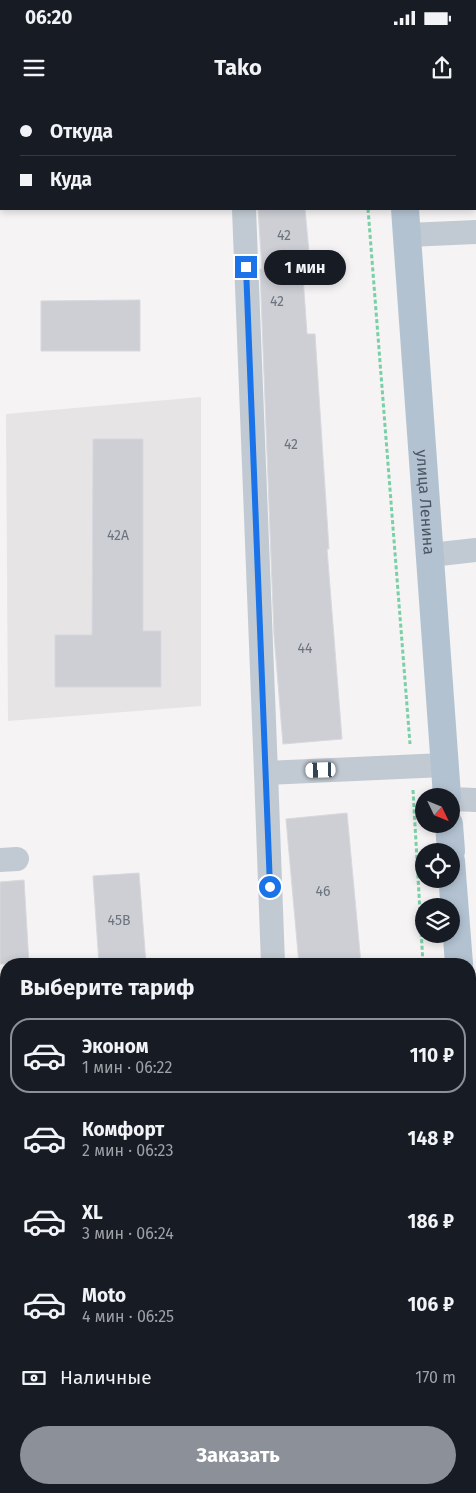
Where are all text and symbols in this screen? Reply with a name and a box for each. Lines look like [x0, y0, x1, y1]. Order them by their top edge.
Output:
text: 06:20 [25, 6, 72, 29]
icon: menu [20, 54, 48, 82]
text: Tako [214, 54, 262, 81]
icon: share [428, 54, 456, 82]
text: Откуда [50, 120, 113, 143]
text: Куда [50, 168, 92, 191]
house number: 42 [277, 227, 291, 244]
callout: 1 мин [264, 250, 346, 284]
route end [235, 256, 257, 278]
text: 1 мин [285, 258, 325, 277]
house number: 42 [270, 293, 284, 310]
house number: 42 [284, 436, 298, 453]
street label: улица Ленина [413, 449, 439, 556]
house number: 42А [107, 527, 129, 544]
house number: 44 [298, 640, 313, 657]
car [305, 762, 336, 778]
north arrow [415, 788, 460, 832]
map controls [415, 788, 460, 943]
button: locate [415, 843, 460, 888]
route start [259, 876, 281, 898]
house number: 46 [316, 883, 330, 900]
button: layers [415, 898, 460, 943]
house number: 45В [108, 912, 130, 929]
text: Выберите тариф [20, 974, 195, 1001]
icon: car [22, 1033, 67, 1078]
text: Эконом [82, 1035, 149, 1058]
text: 110 ₽ [410, 1044, 454, 1067]
text: 1 мин · 06:22 [82, 1058, 172, 1077]
icon: car [22, 1116, 67, 1161]
text: Комфорт [82, 1118, 164, 1141]
text: 148 ₽ [408, 1127, 454, 1150]
text: 2 мин · 06:23 [82, 1141, 173, 1160]
icon: car [22, 1199, 67, 1244]
text: XL [82, 1201, 103, 1224]
text: 186 ₽ [408, 1210, 454, 1233]
text: 3 мин · 06:24 [82, 1224, 174, 1243]
icon: car [22, 1282, 67, 1327]
text: Moto [82, 1284, 126, 1307]
text: 106 ₽ [408, 1293, 454, 1316]
text: 4 мин · 06:25 [82, 1307, 174, 1326]
icon: cash [20, 1364, 48, 1392]
text: Наличные [60, 1366, 152, 1389]
text: 170 m [415, 1368, 456, 1387]
button: Заказать [20, 1426, 456, 1484]

